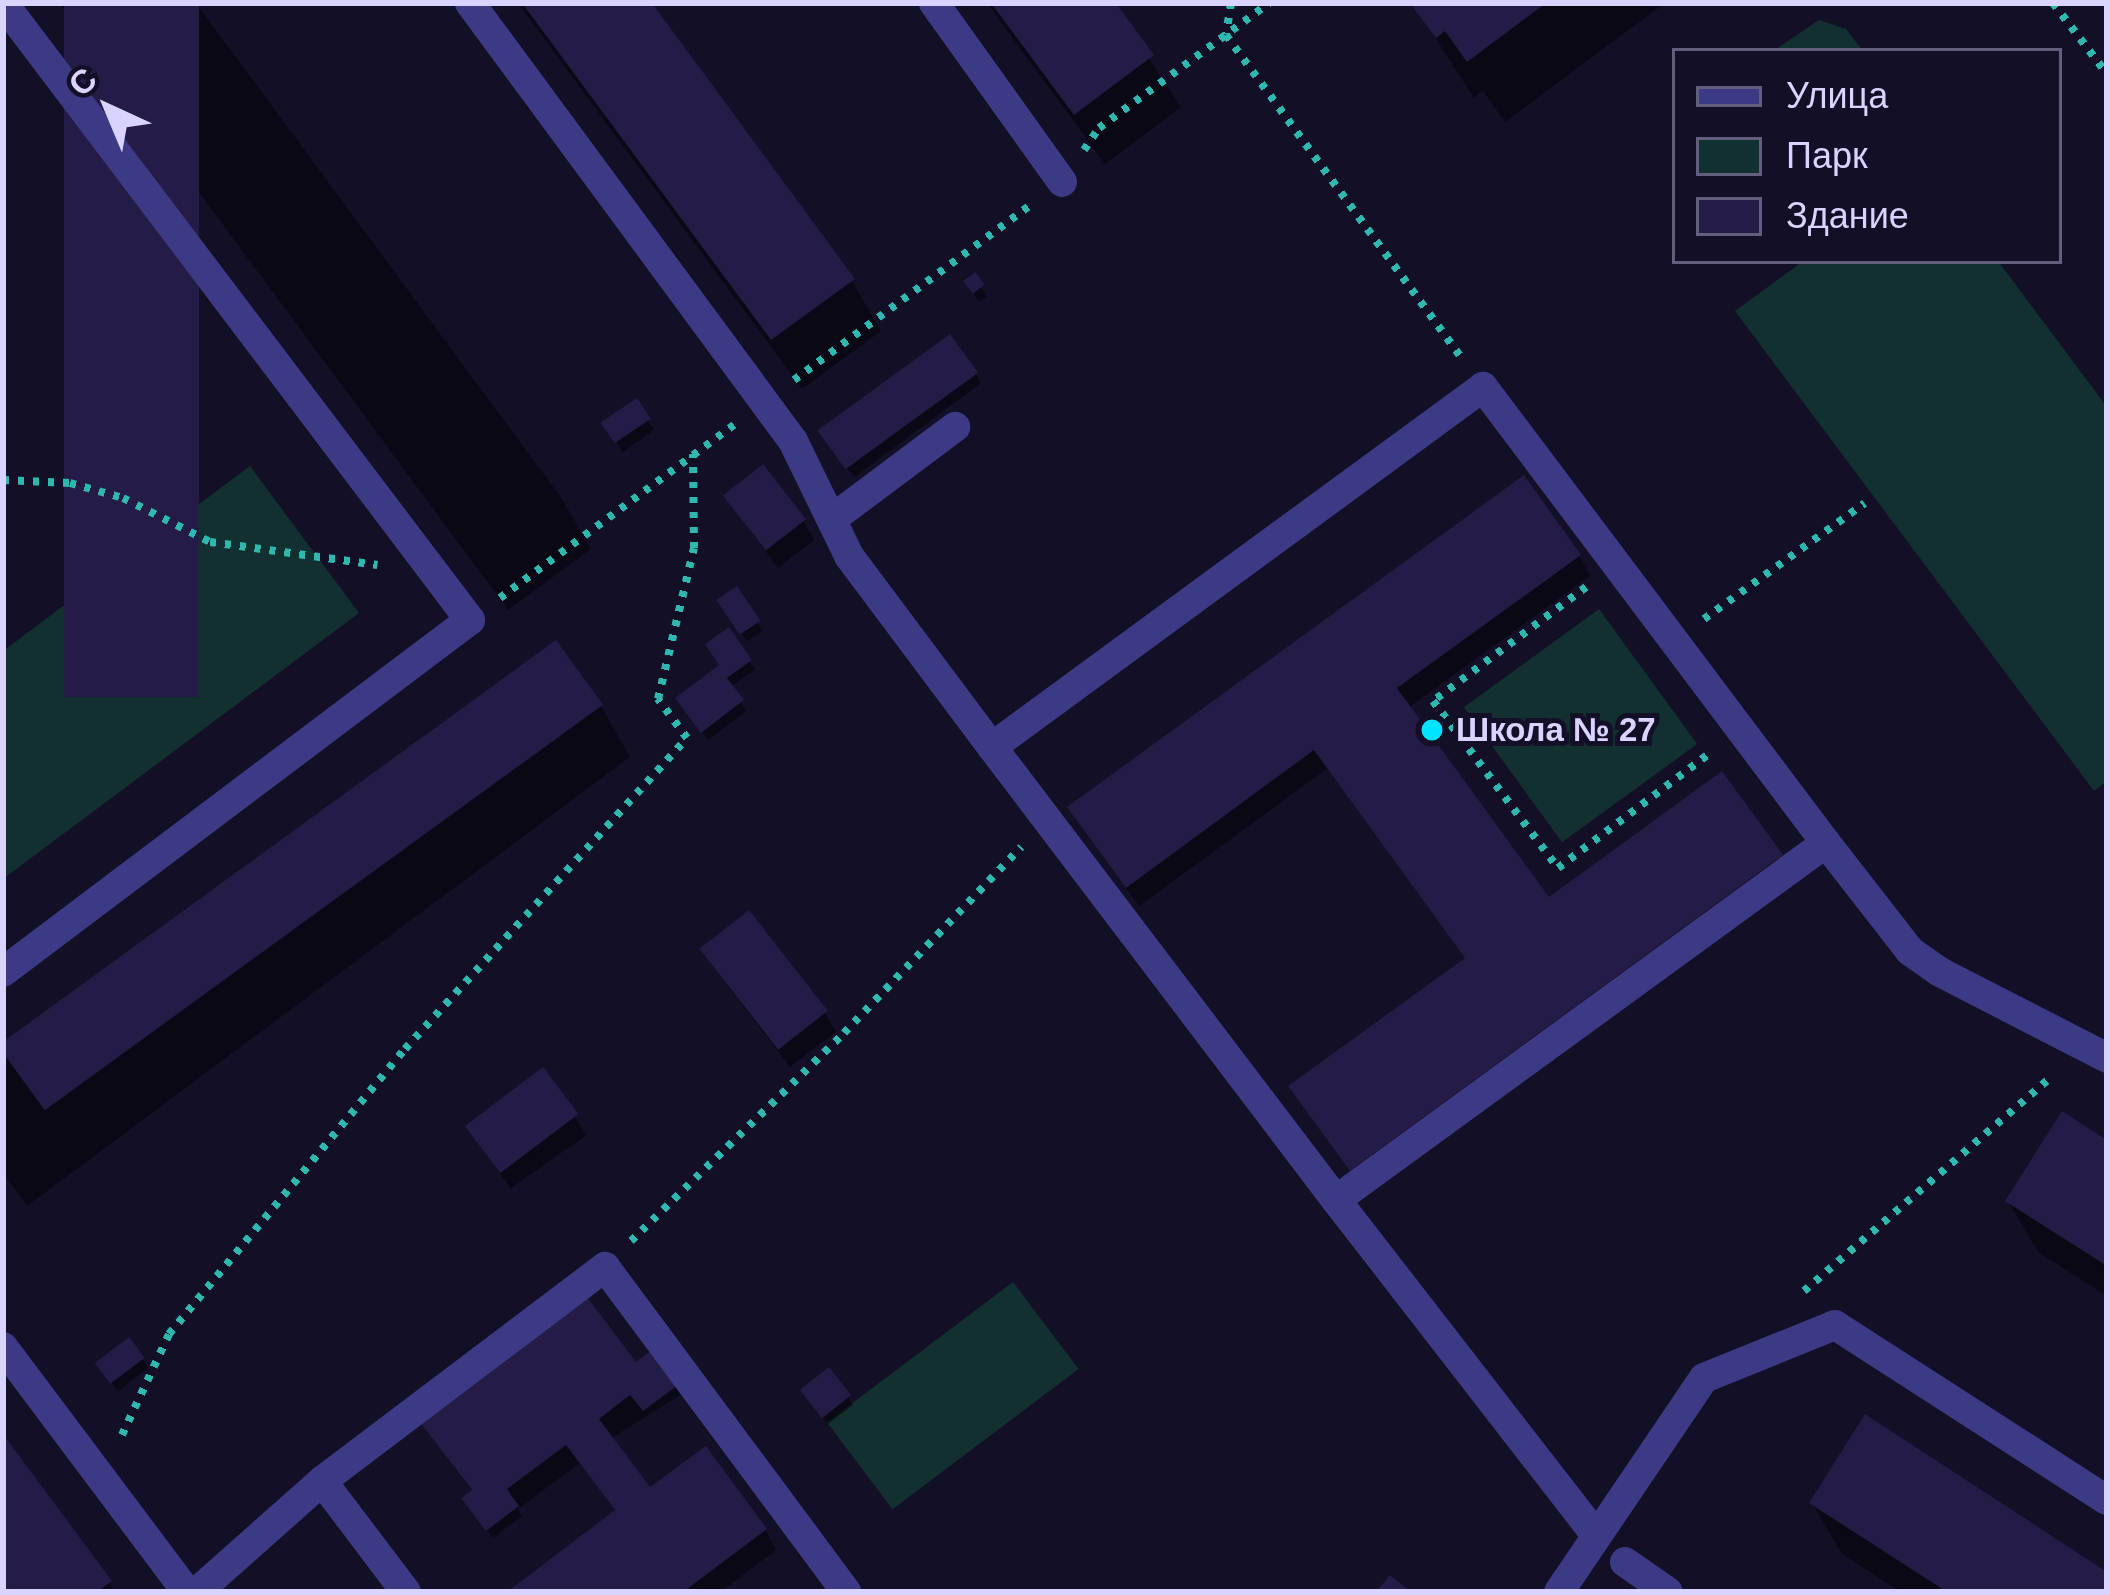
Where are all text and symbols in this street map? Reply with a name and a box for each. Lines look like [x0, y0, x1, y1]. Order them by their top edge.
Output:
north arrow [48, 48, 168, 168]
legend [1672, 48, 2062, 264]
text: С [61, 60, 104, 103]
text: Улица [1786, 75, 1888, 116]
text: Парк [1786, 135, 1868, 176]
text: Здание [1786, 195, 1909, 236]
place label: Школа № 27 [1456, 710, 1656, 750]
marker: Школа № 27 [1419, 717, 1445, 743]

